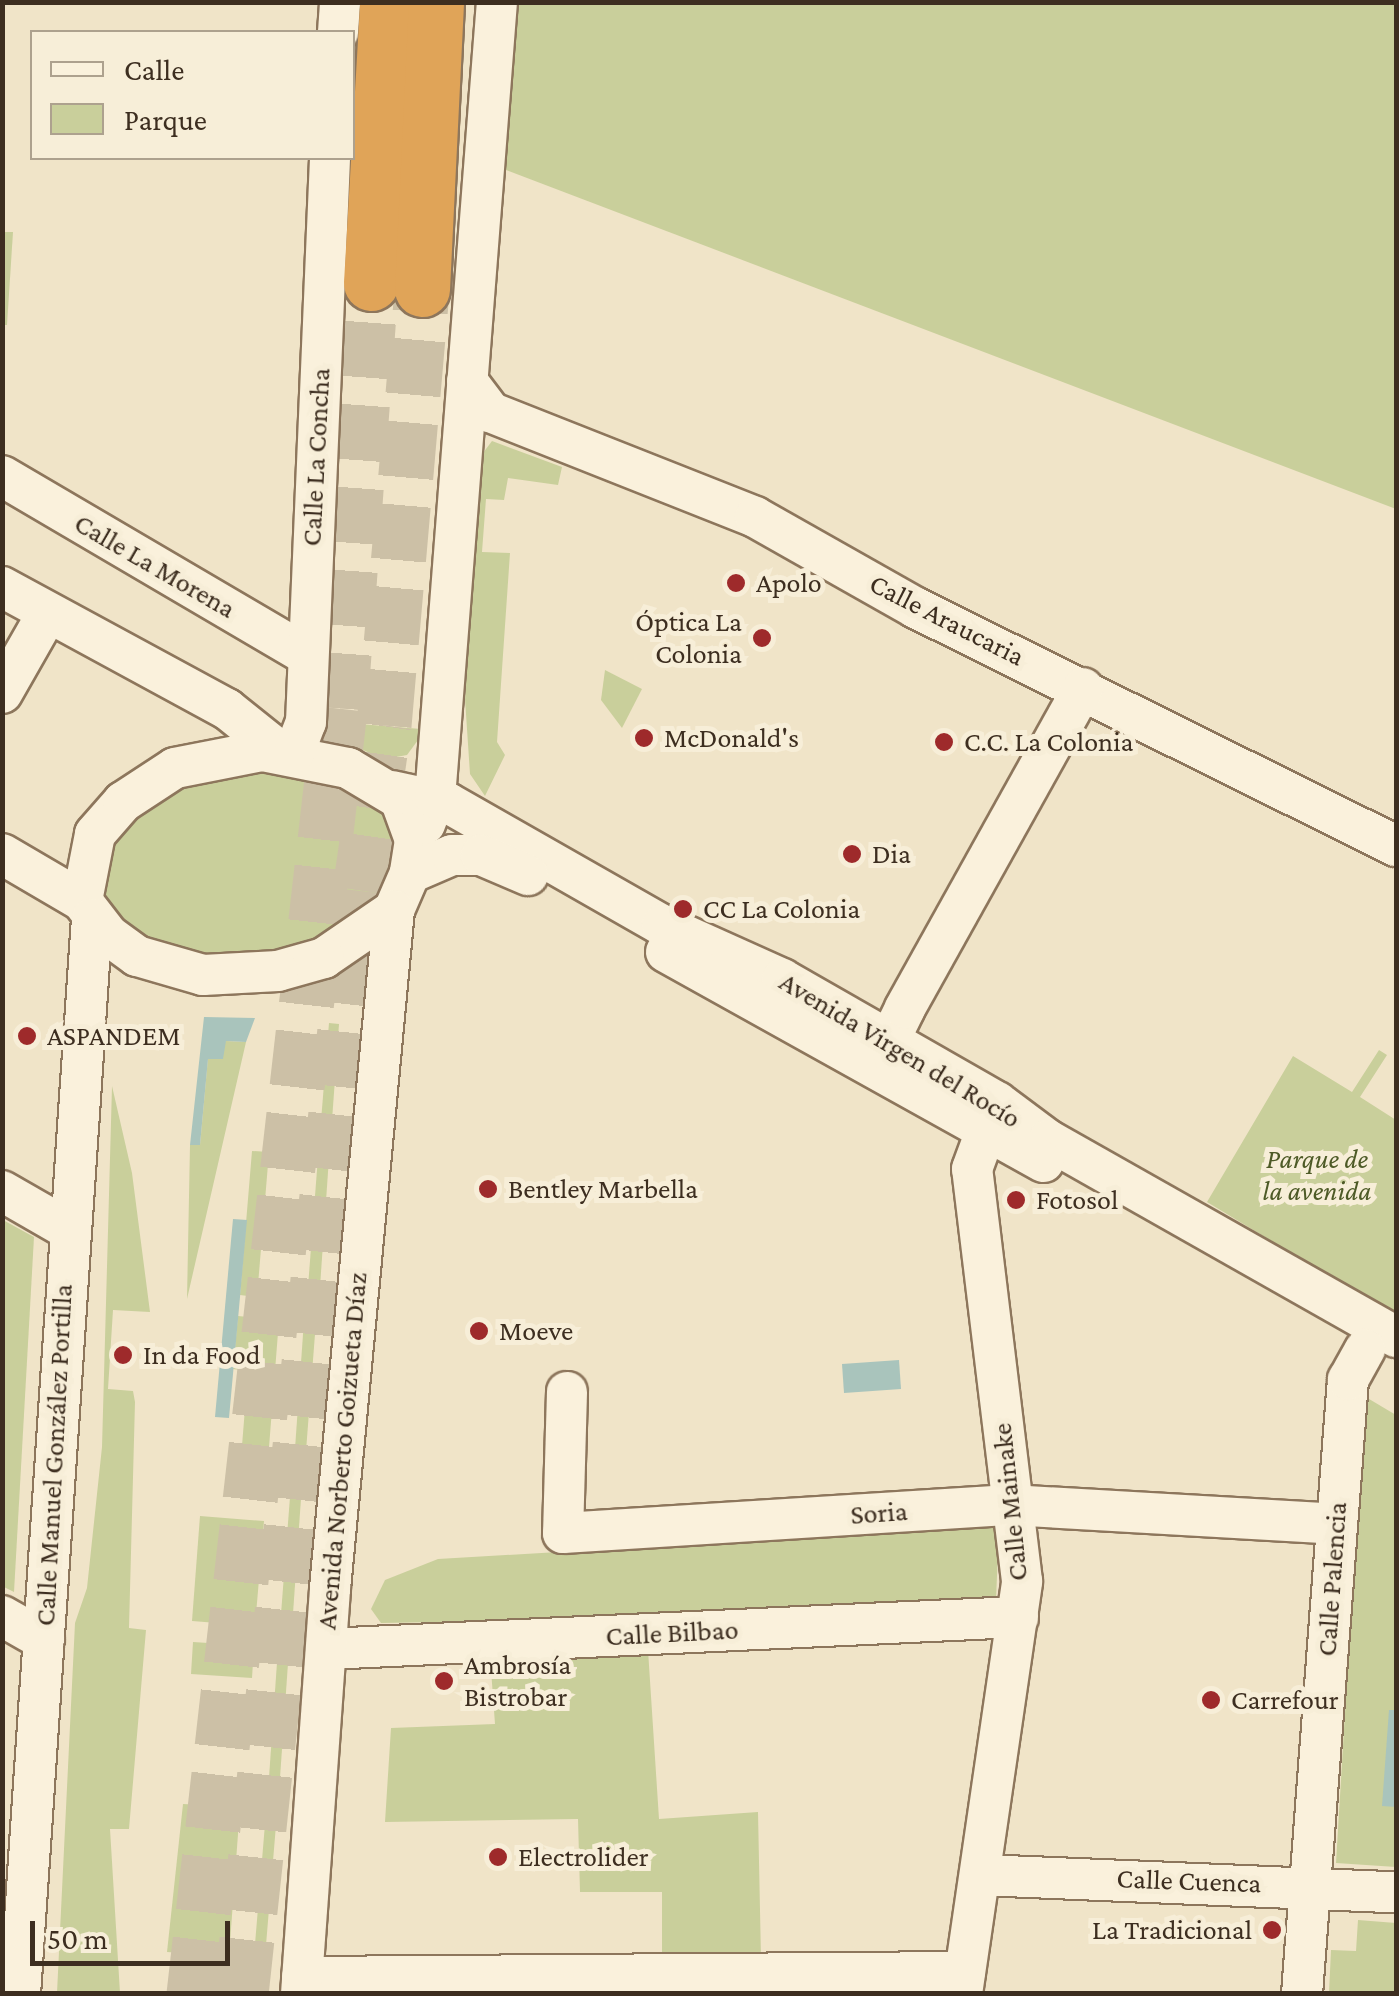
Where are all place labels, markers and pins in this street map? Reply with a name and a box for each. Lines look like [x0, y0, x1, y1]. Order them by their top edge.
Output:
place label: Apolo [756, 566, 822, 600]
marker: Apolo [725, 572, 747, 594]
place label: Óptica La Colonia [635, 605, 742, 671]
marker: Óptica La Colonia [751, 627, 773, 649]
place label: McDonald's [664, 721, 799, 755]
place label: C.C. La Colonia [964, 725, 1133, 759]
marker: McDonald's [633, 727, 655, 749]
marker: C.C. La Colonia [933, 731, 955, 753]
place label: Dia [872, 837, 911, 871]
marker: Dia [841, 843, 863, 865]
place label: CC La Colonia [703, 892, 860, 926]
marker: CC La Colonia [672, 898, 694, 920]
place label: ASPANDEM [47, 1019, 180, 1053]
marker: ASPANDEM [16, 1025, 38, 1047]
place label: Bentley Marbella [508, 1172, 698, 1206]
marker: Bentley Marbella [477, 1178, 499, 1200]
place label: Fotosol [1036, 1183, 1118, 1217]
marker: Fotosol [1005, 1189, 1027, 1211]
place label: Moeve [499, 1314, 573, 1348]
marker: Moeve [468, 1320, 490, 1342]
place label: In da Food [143, 1338, 260, 1372]
marker: In da Food [112, 1344, 134, 1366]
place label: Ambrosía Bistrobar [464, 1648, 571, 1714]
marker: Ambrosía Bistrobar [433, 1670, 455, 1692]
place label: Carrefour [1231, 1683, 1339, 1717]
marker: Carrefour [1200, 1689, 1222, 1711]
place label: Electrolider [518, 1840, 649, 1874]
marker: Electrolider [487, 1846, 509, 1868]
place label: La Tradicional [1092, 1913, 1252, 1947]
marker: La Tradicional [1261, 1919, 1283, 1941]

